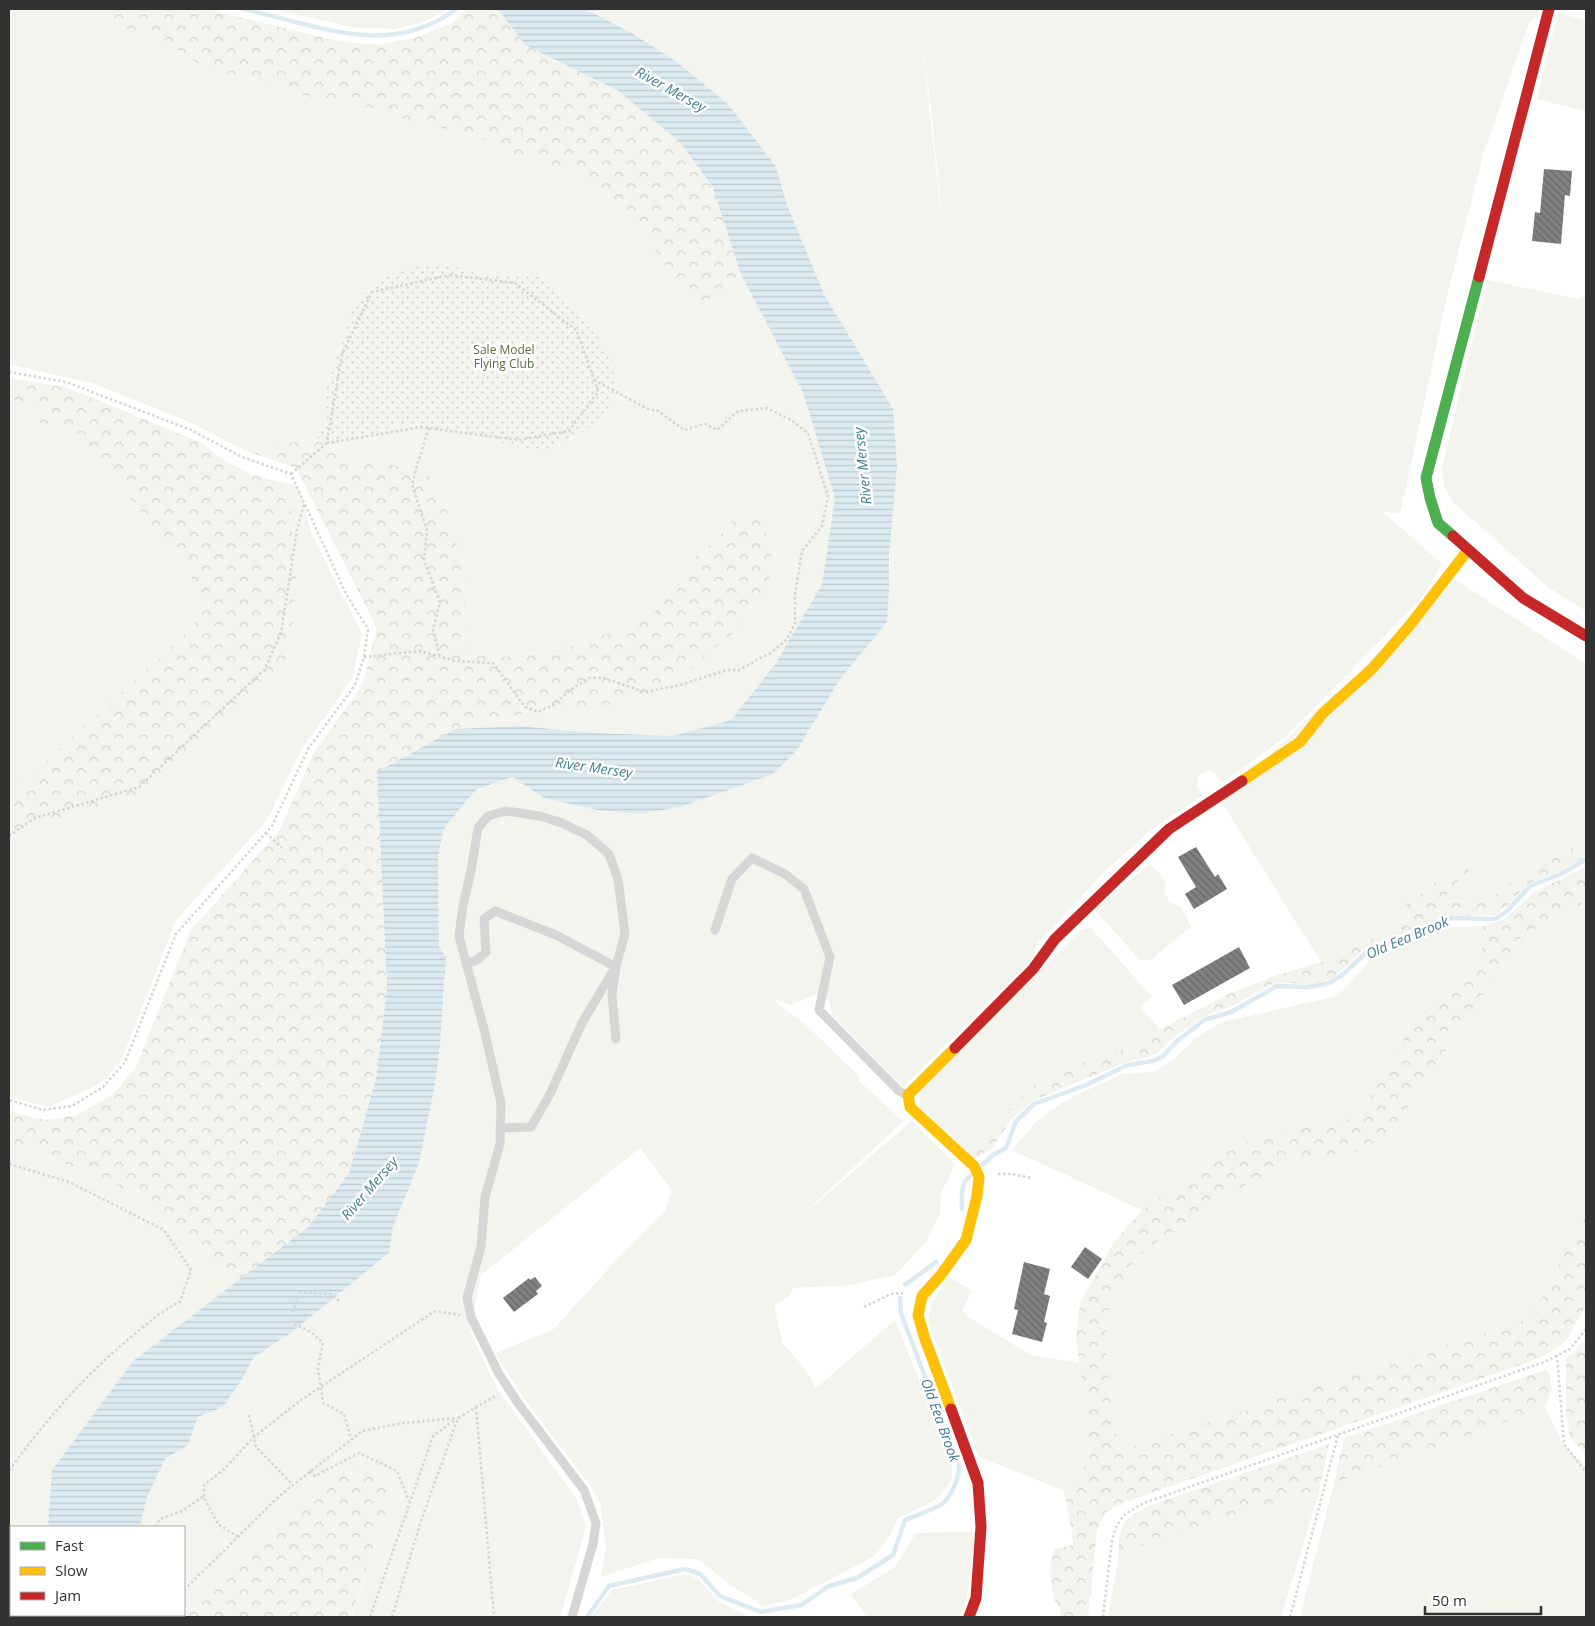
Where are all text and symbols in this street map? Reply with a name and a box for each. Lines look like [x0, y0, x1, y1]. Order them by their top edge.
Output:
water label: River Mersey [632, 62, 711, 117]
park label: Sale Model Flying Club [473, 341, 535, 372]
water label: River Mersey [848, 425, 876, 506]
water label: River Mersey [554, 752, 635, 782]
water label: Old Eea Brook [1363, 911, 1452, 963]
water label: River Mersey [336, 1151, 403, 1224]
water label: Old Eea Brook [917, 1376, 965, 1466]
legend [10, 1526, 185, 1616]
text: Fast [55, 1535, 84, 1555]
text: Slow [55, 1560, 88, 1580]
scale bar [1425, 1584, 1541, 1616]
text: Jam [53, 1585, 81, 1605]
text: 50 m [1432, 1590, 1467, 1610]

